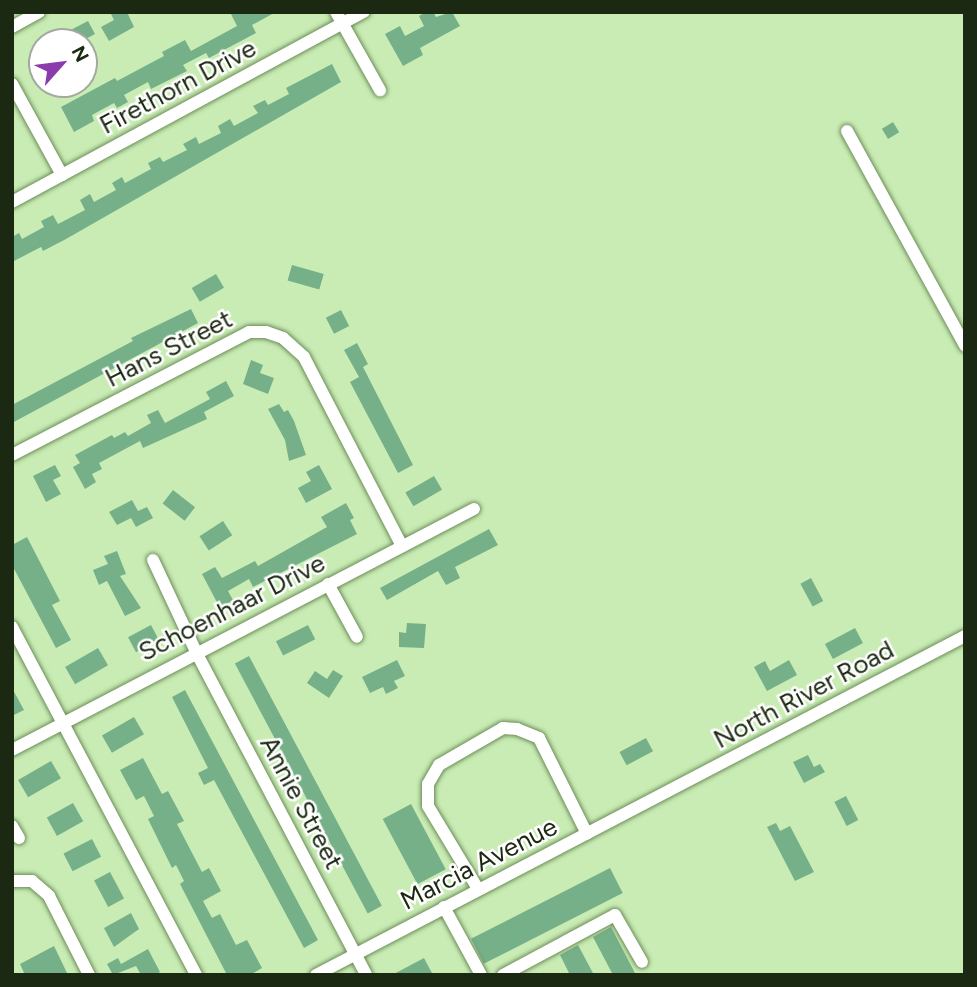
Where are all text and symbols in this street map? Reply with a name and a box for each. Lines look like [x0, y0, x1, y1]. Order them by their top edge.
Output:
north arrow [28, 28, 98, 98]
street label: Firethorn Drive [95, 33, 261, 141]
text: N [67, 42, 94, 66]
street label: Hans Street [100, 304, 238, 394]
street label: Schoenhaar Drive [134, 548, 330, 668]
street label: North River Road [709, 634, 899, 756]
street label: Annie Street [253, 731, 349, 875]
street label: Marcia Avenue [395, 811, 563, 917]

